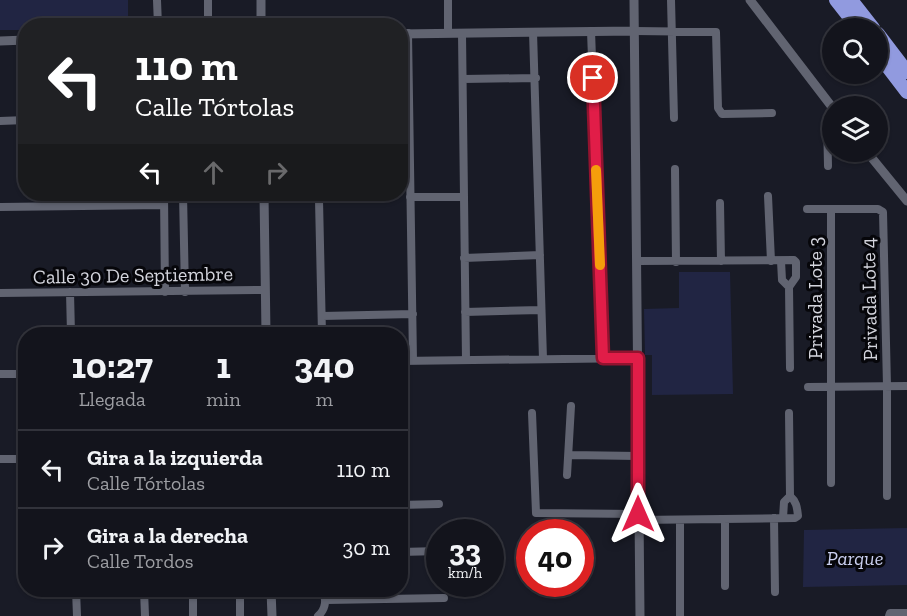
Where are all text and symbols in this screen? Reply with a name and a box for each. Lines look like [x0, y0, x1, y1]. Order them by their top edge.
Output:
map controls [822, 18, 888, 162]
button: search [822, 18, 888, 84]
text: 110 m [135, 40, 238, 91]
icon: left [36, 42, 114, 120]
pin [567, 52, 618, 103]
icon: arrive [576, 61, 609, 94]
text: Calle Tórtolas [135, 91, 294, 123]
button: layers [822, 96, 888, 162]
icon: left [134, 156, 167, 189]
icon: ahead [197, 156, 230, 189]
icon: right [260, 156, 293, 189]
street label: Privada Lote 3 [803, 237, 827, 359]
street label: Privada Lote 4 [856, 237, 882, 361]
street label: Calle 30 De Septiembre [33, 261, 233, 289]
text: 10:27 [71, 344, 153, 387]
text: 1 [216, 344, 231, 387]
text: 340 [294, 344, 355, 387]
text: Llegada [79, 387, 146, 411]
text: min [206, 387, 241, 411]
text: m [316, 387, 333, 411]
text: Gira a la izquierda [87, 444, 263, 471]
icon: left [36, 453, 69, 486]
text: 110 m [336, 456, 390, 483]
text: Calle Tórtolas [87, 471, 205, 495]
position arrow [606, 482, 670, 546]
speed limit sign: 40 [516, 519, 594, 597]
text: Gira a la derecha [87, 522, 248, 549]
icon: right [36, 531, 69, 564]
text: 33 [449, 533, 481, 569]
text: 30 m [343, 534, 390, 561]
park label: Parque [826, 546, 884, 570]
text: Calle Tordos [87, 549, 194, 573]
text: km/h [448, 564, 482, 582]

